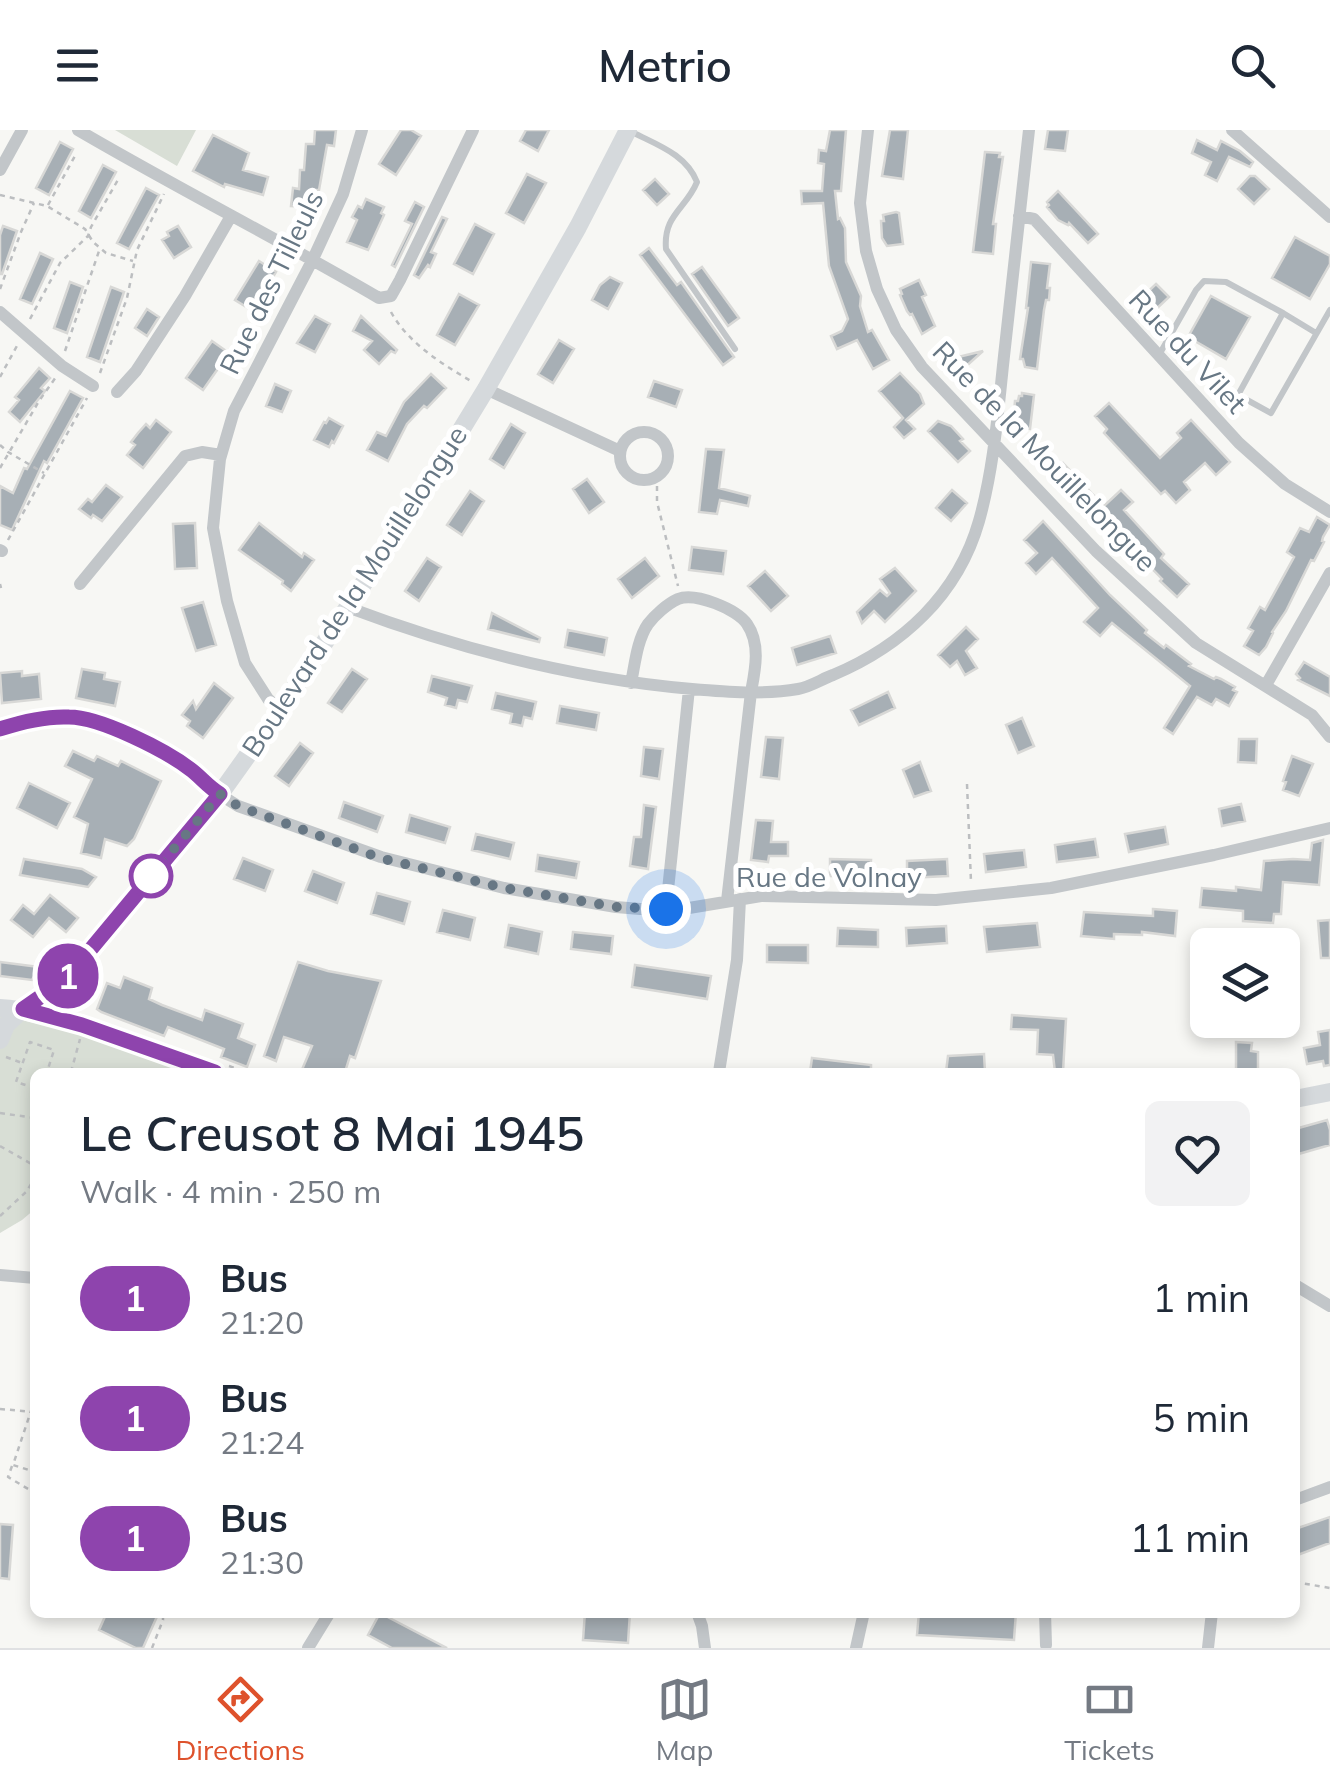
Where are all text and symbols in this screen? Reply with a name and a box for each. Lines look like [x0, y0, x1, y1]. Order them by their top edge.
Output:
text: Metrio [598, 37, 732, 93]
icon: menu [50, 38, 105, 93]
icon: search [1225, 38, 1280, 93]
street label: Rue des Tilleuls [211, 184, 331, 380]
street label: Rue du Vilet [1122, 282, 1254, 420]
street label: Rue de la Mouillelongue [926, 333, 1164, 579]
street label: Boulevard de la Mouillelongue [234, 419, 474, 763]
unlabelled marker [130, 855, 172, 897]
street label: Rue de Volnay [736, 859, 922, 894]
your location [641, 884, 691, 934]
map controls [1190, 928, 1300, 1038]
button: layers [1190, 928, 1300, 1038]
line badge: 1 [36, 944, 100, 1008]
text: 1 [57, 954, 79, 998]
button: heart [1145, 1101, 1250, 1206]
text: Le Creusot 8 Mai 1945 [80, 1103, 584, 1163]
text: Walk · 4 min · 250 m [80, 1171, 381, 1211]
text: Bus [220, 1254, 288, 1302]
text: 1 min [1153, 1274, 1250, 1322]
text: 1 [124, 1276, 146, 1320]
text: 21:20 [220, 1302, 304, 1342]
text: Bus [220, 1374, 288, 1422]
text: 5 min [1153, 1394, 1250, 1442]
text: 1 [124, 1396, 146, 1440]
text: 21:24 [220, 1422, 304, 1462]
text: Bus [220, 1494, 288, 1542]
text: 11 min [1130, 1514, 1250, 1562]
text: 1 [124, 1516, 146, 1560]
text: 21:30 [220, 1542, 304, 1582]
tab: Directions [175, 1672, 305, 1767]
tab: Map [656, 1672, 713, 1767]
tab: Tickets [1064, 1672, 1155, 1767]

